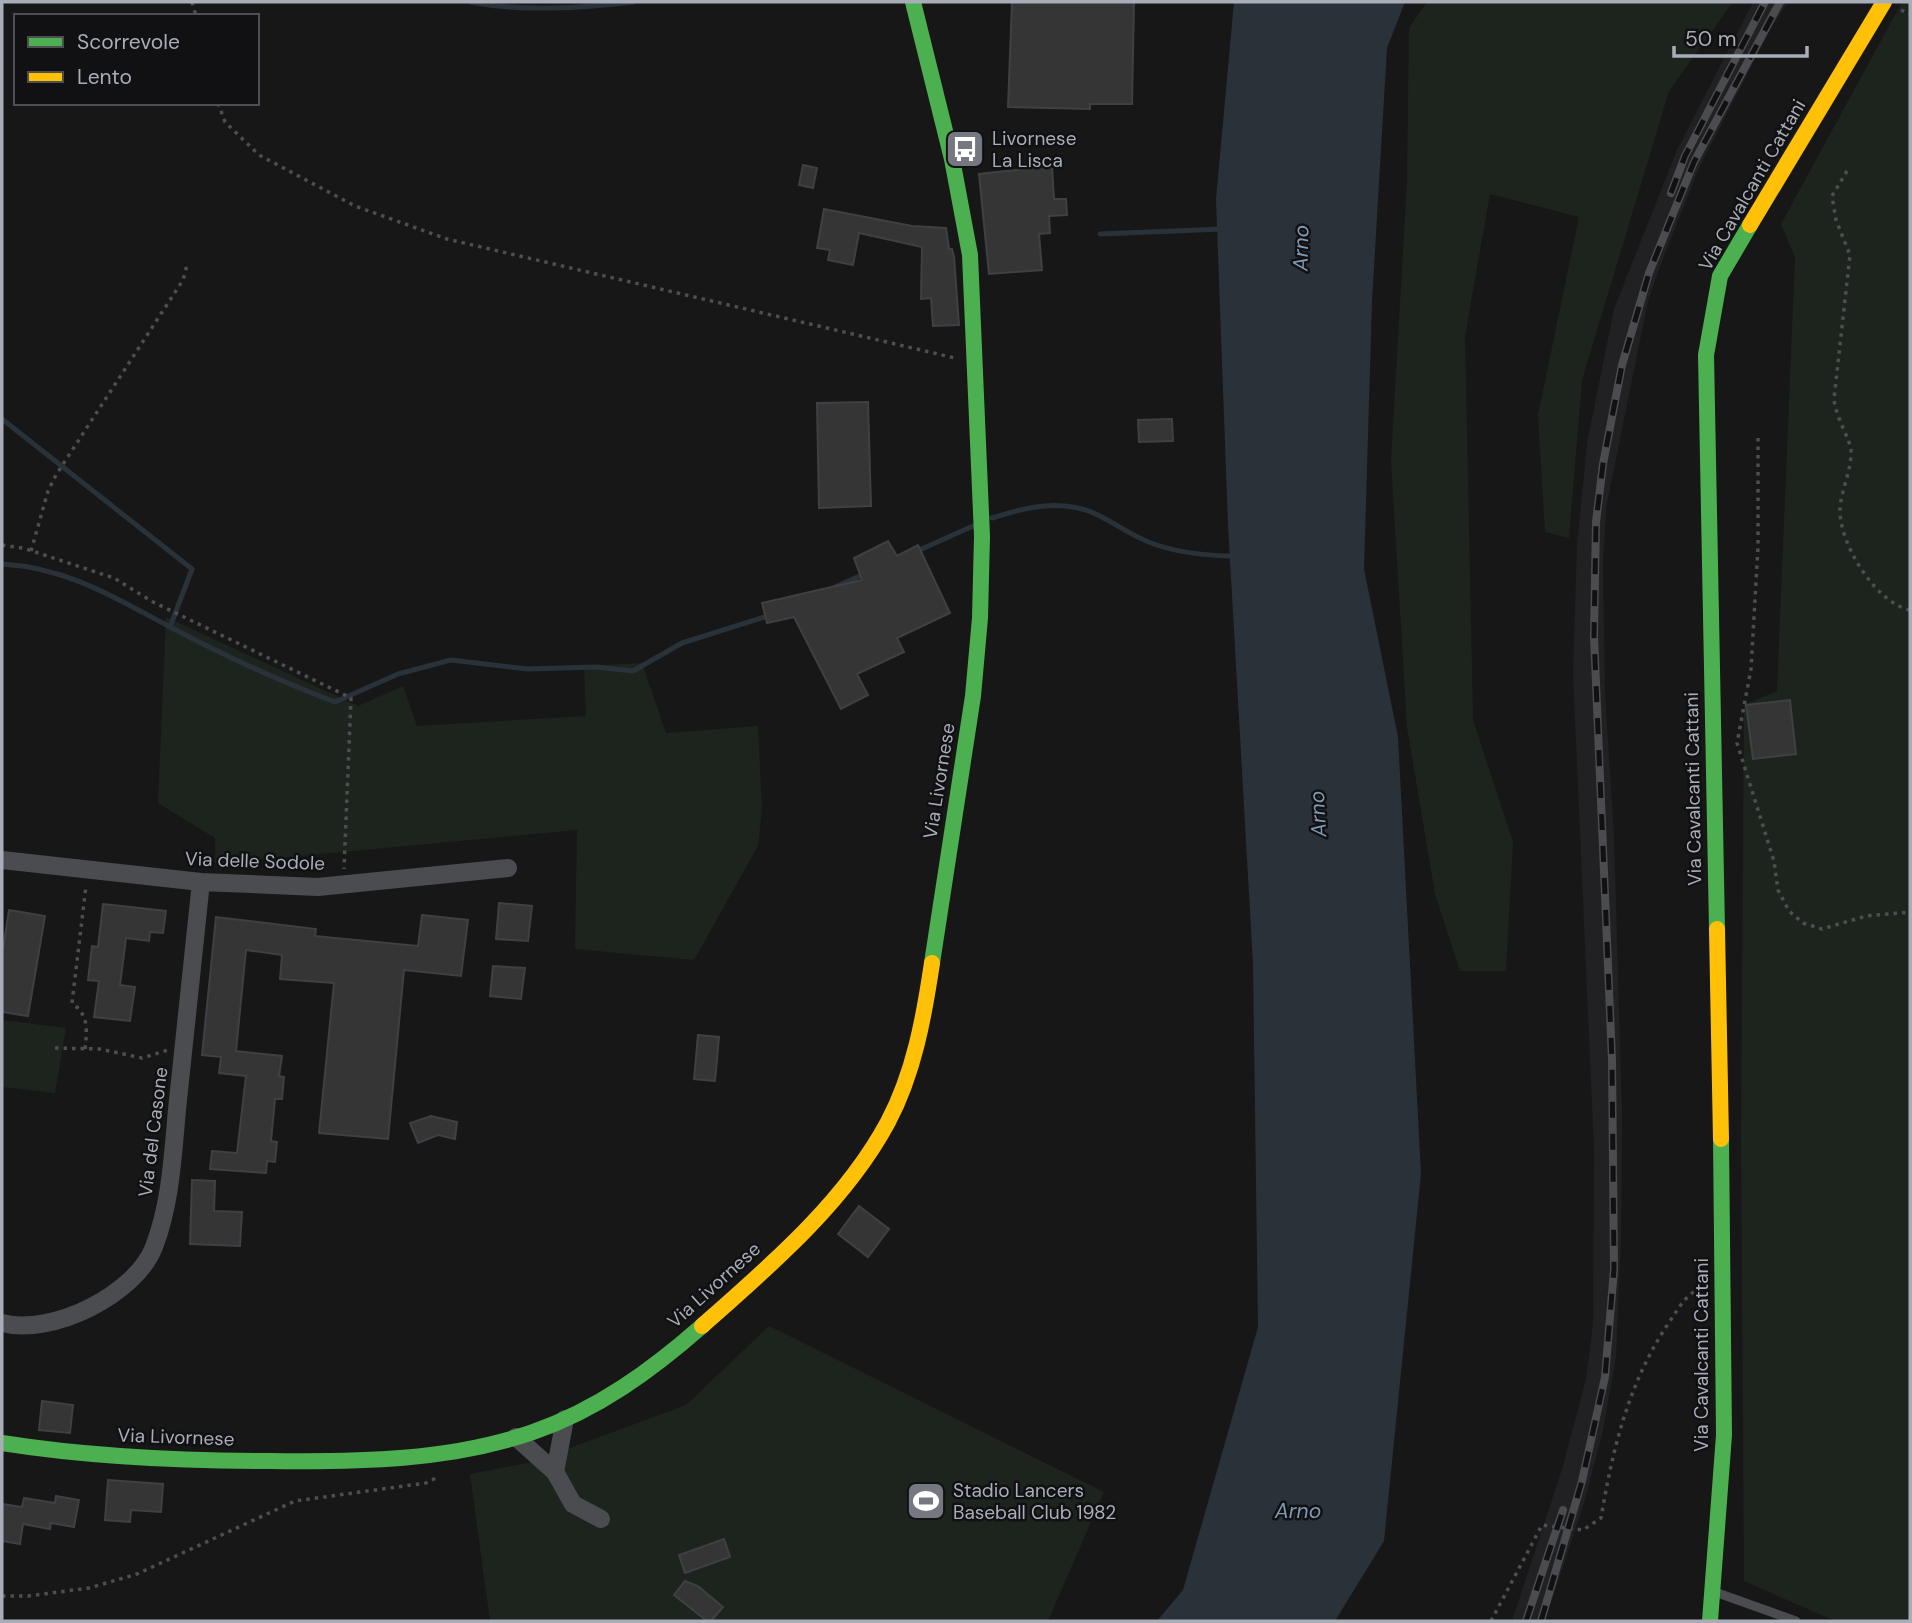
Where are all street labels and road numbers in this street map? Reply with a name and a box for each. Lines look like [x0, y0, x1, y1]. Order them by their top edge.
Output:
street label: Via Cavalcanti Cattani [1693, 95, 1811, 275]
street label: Via Cavalcanti Cattani [1679, 692, 1707, 886]
street label: Via Livornese [917, 721, 961, 841]
street label: Via delle Sodole [185, 846, 325, 876]
street label: Via del Casone [133, 1065, 173, 1199]
street label: Via Livornese [662, 1237, 766, 1333]
street label: Via Cavalcanti Cattani [1689, 1258, 1714, 1452]
street label: Via Livornese [117, 1422, 235, 1452]

